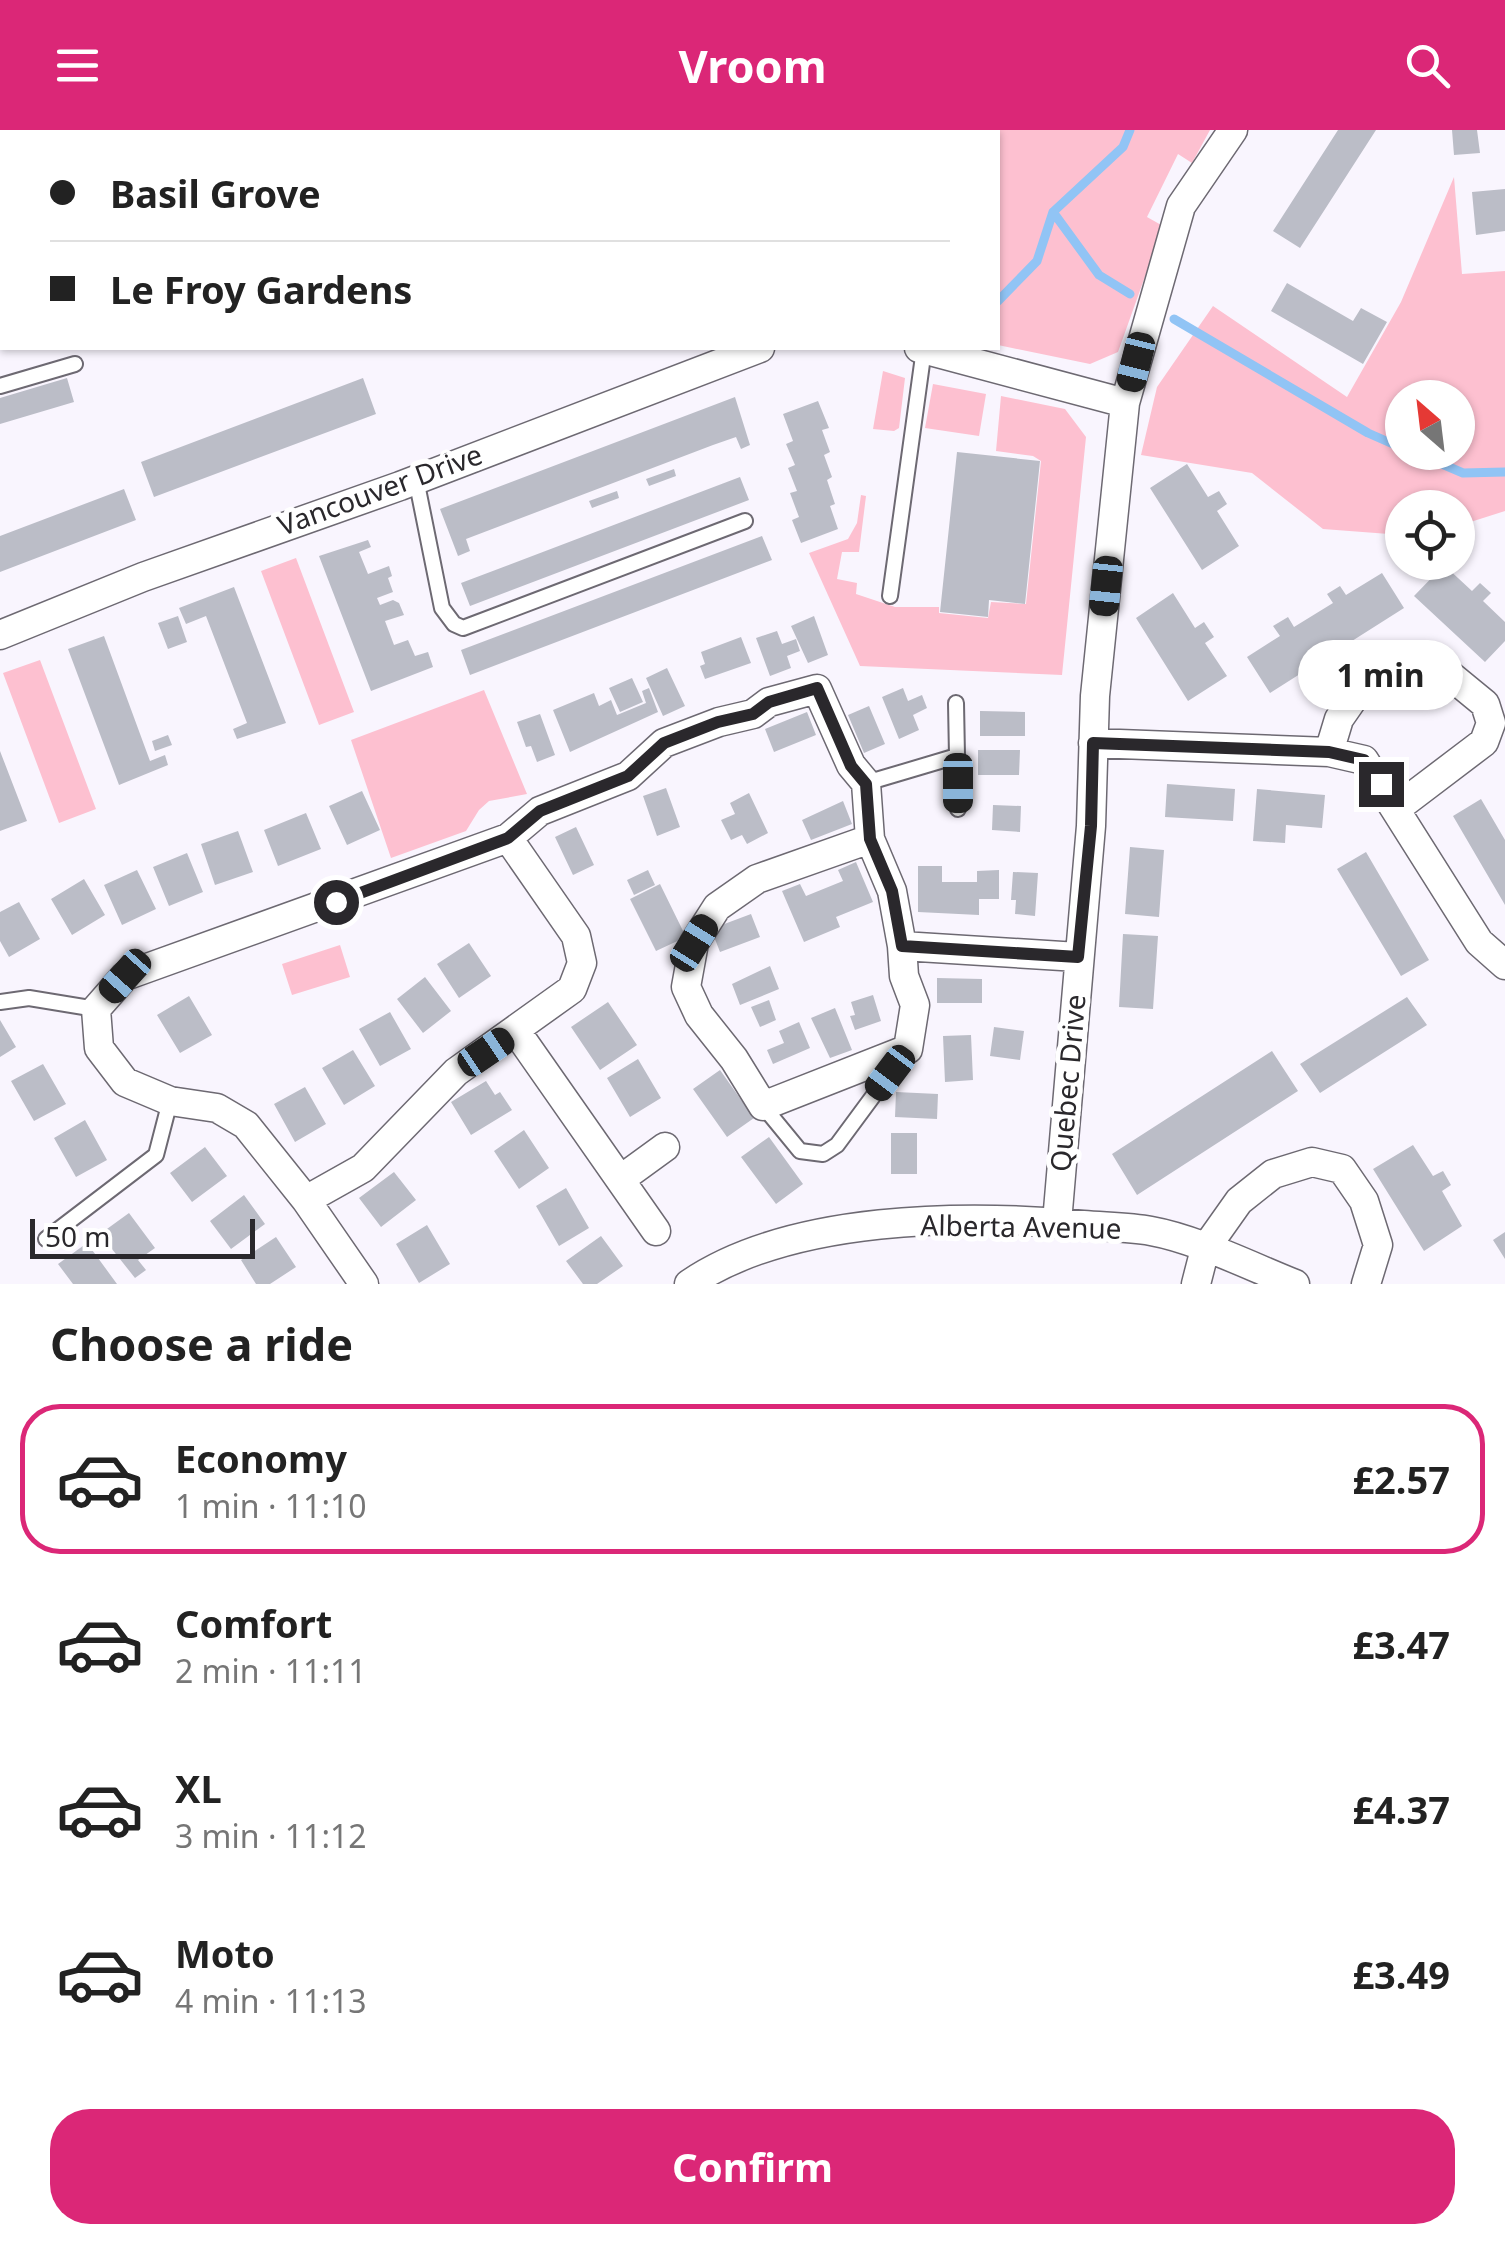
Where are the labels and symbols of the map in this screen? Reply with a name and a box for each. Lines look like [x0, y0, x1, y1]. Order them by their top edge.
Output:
car [1114, 329, 1158, 395]
north arrow [1385, 380, 1475, 470]
street label: Vancouver Drive [272, 434, 487, 544]
car [1088, 555, 1124, 617]
callout: 1 min [1298, 639, 1464, 709]
car [943, 753, 973, 813]
route end [1359, 762, 1404, 807]
route start [314, 880, 359, 925]
car [665, 910, 723, 976]
car [94, 944, 156, 1008]
street label: Quebec Drive [1040, 993, 1094, 1173]
car [453, 1023, 519, 1081]
car [860, 1040, 920, 1106]
street label: Alberta Avenue [920, 1205, 1122, 1247]
scale bar [30, 1214, 255, 1258]

